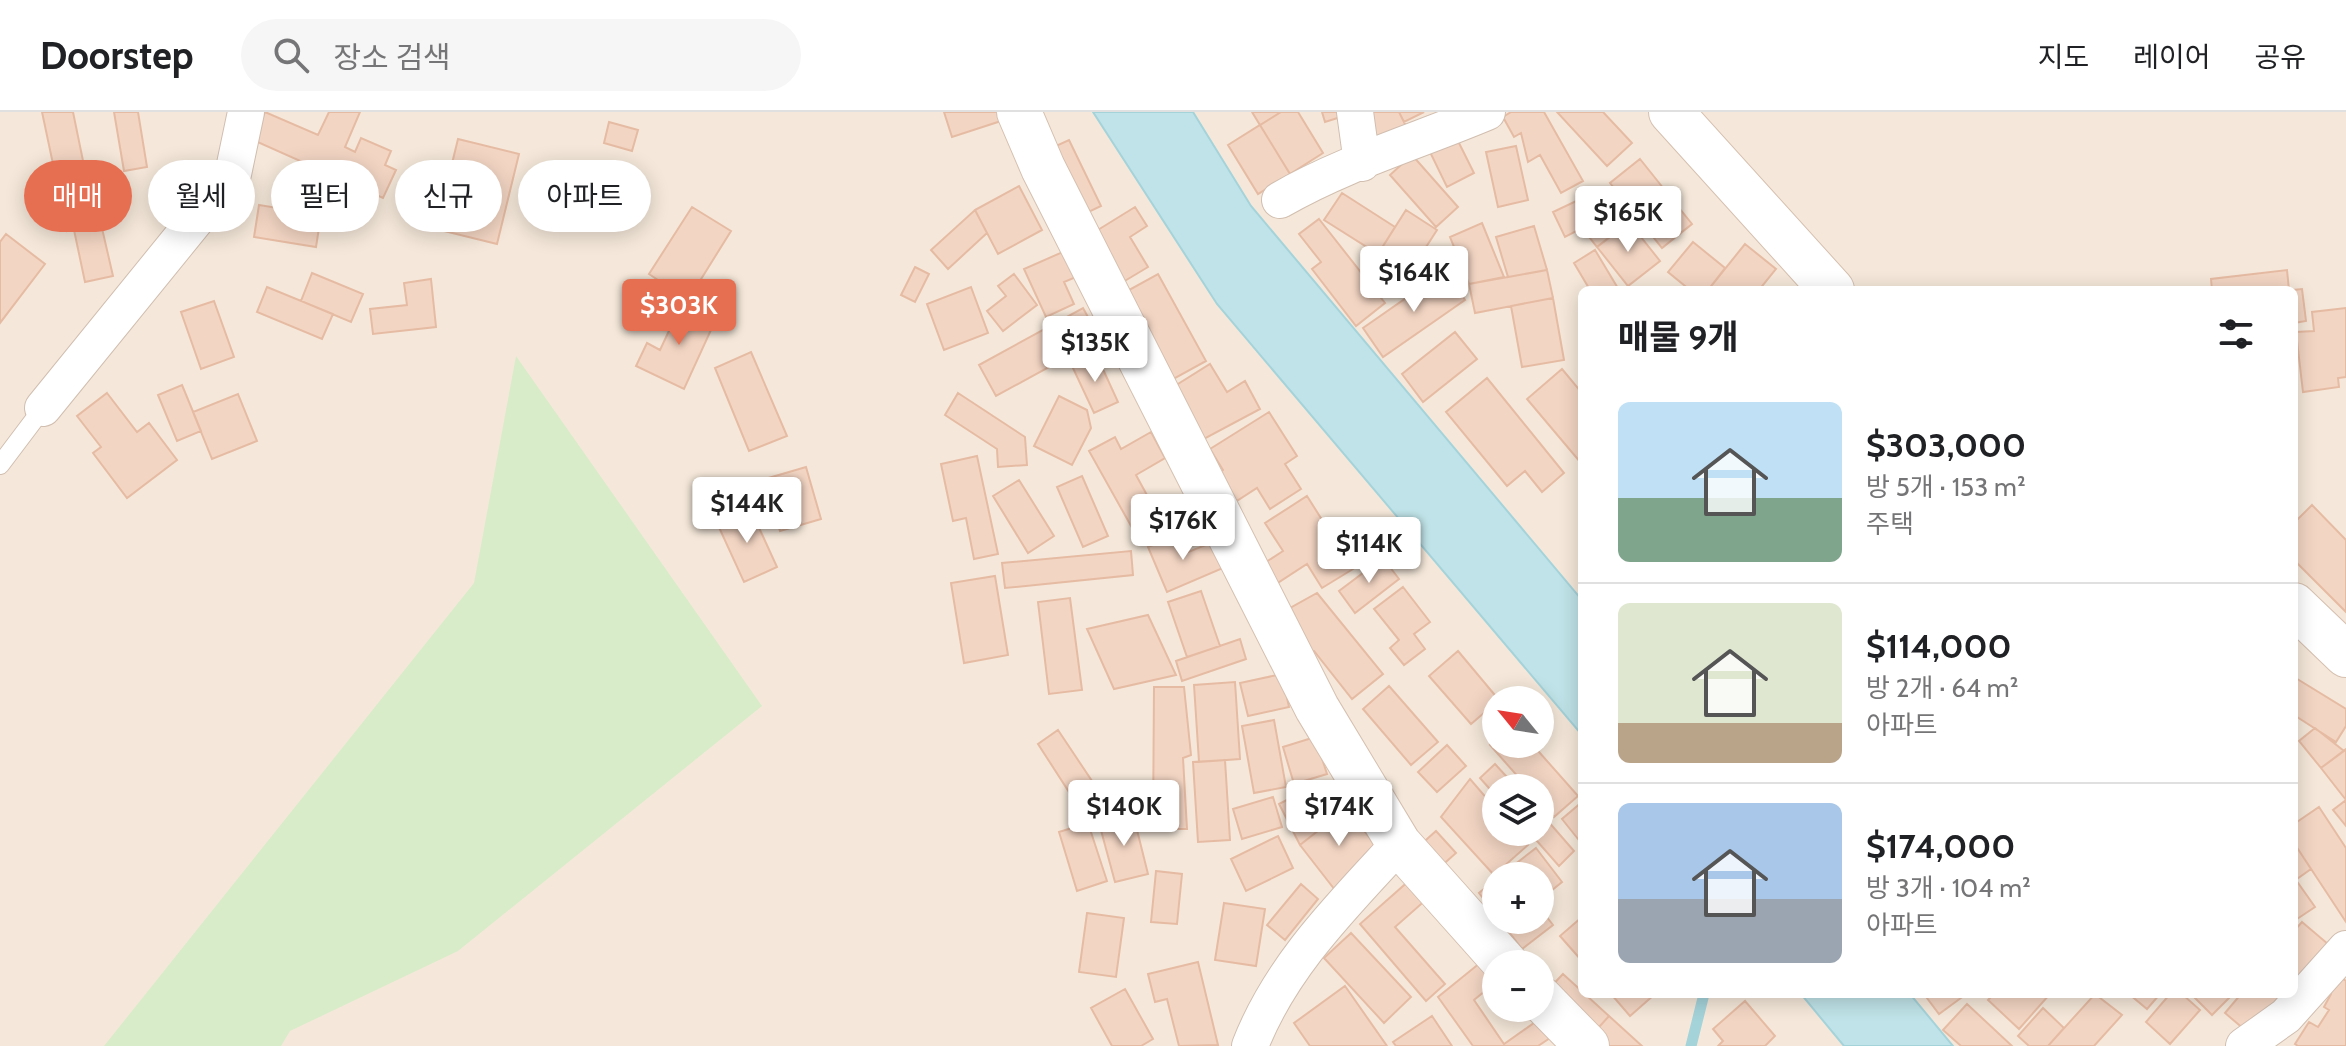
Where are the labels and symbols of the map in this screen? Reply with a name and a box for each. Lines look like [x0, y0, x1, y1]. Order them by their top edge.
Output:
pin: $165K [1572, 186, 1684, 254]
pin: $164K [1358, 246, 1470, 314]
pin: $303K [623, 279, 735, 347]
pin: $135K [1039, 316, 1151, 384]
pin: $144K [691, 477, 803, 545]
pin: $176K [1127, 494, 1239, 562]
pin: $114K [1313, 517, 1425, 585]
north arrow [1482, 686, 1554, 758]
pin: $140K [1068, 780, 1180, 848]
pin: $174K [1283, 780, 1395, 848]

